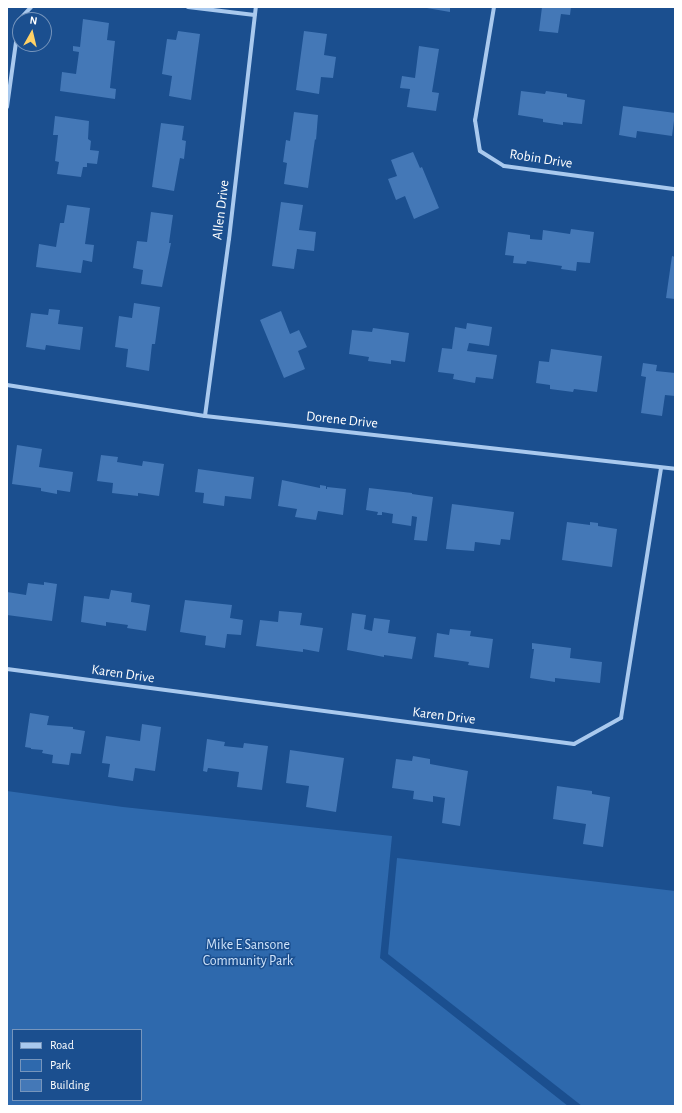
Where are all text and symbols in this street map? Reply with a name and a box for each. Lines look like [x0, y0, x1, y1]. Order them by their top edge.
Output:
north arrow [12, 12, 52, 52]
text: N [29, 15, 38, 27]
street label: Robin Drive [508, 146, 574, 172]
street label: Allen Drive [209, 179, 233, 241]
street label: Dorene Drive [305, 408, 379, 432]
street label: Karen Drive [90, 661, 156, 687]
street label: Karen Drive [411, 704, 477, 728]
park label: Mike E Sansone Community Park [203, 937, 293, 970]
legend [12, 1029, 142, 1101]
text: Road [50, 1039, 74, 1051]
text: Park [50, 1059, 71, 1071]
text: Building [50, 1079, 90, 1091]

